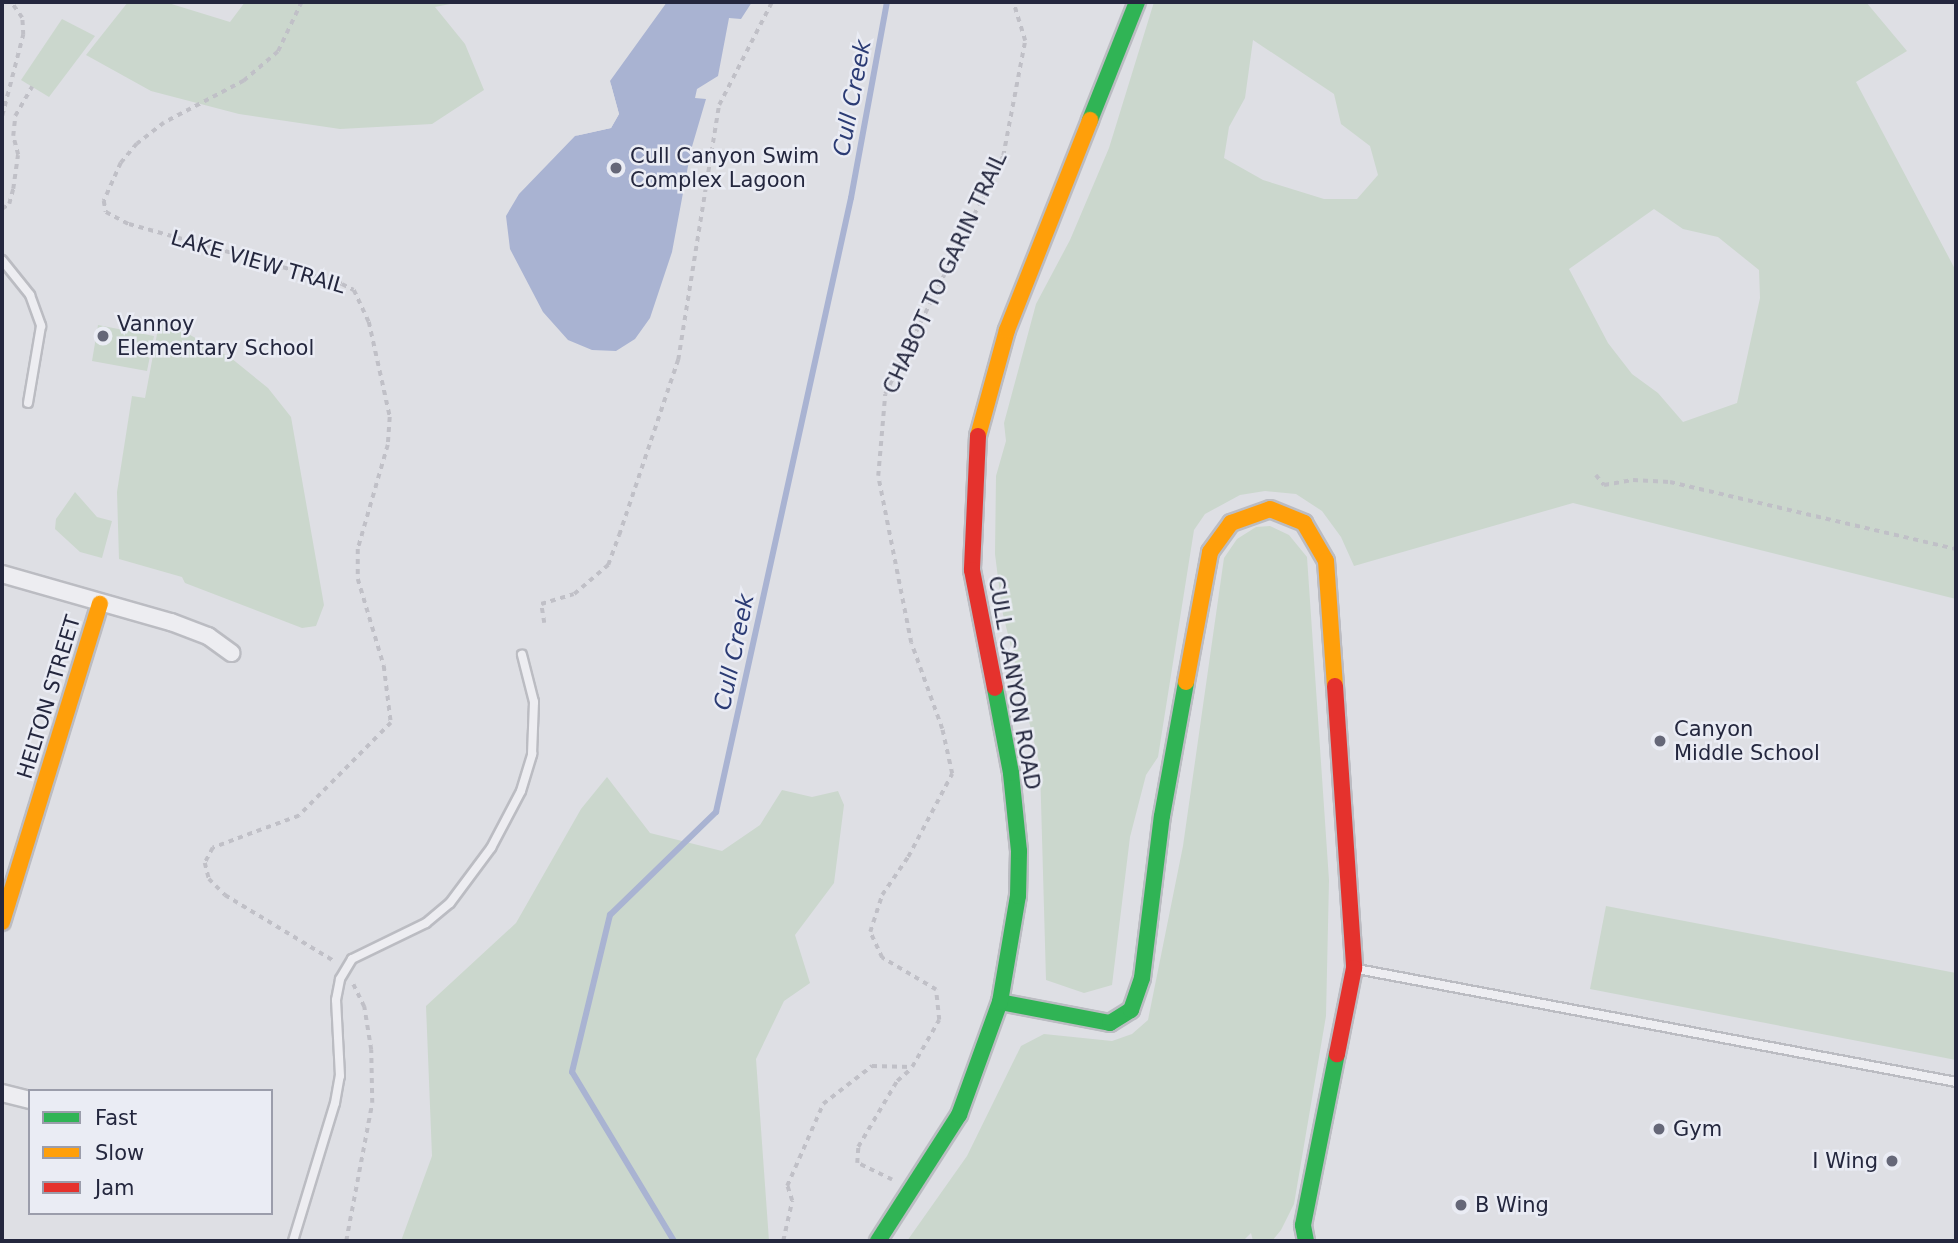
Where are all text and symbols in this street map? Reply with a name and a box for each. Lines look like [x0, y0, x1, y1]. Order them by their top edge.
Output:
water label: Cull Creek [827, 38, 877, 158]
place label: Cull Canyon Swim Complex Lagoon [630, 143, 819, 193]
street label: CHABOT TO GARIN TRAIL [878, 148, 1012, 398]
marker: Cull Canyon Swim Complex Lagoon [608, 160, 624, 176]
street label: LAKE VIEW TRAIL [168, 225, 348, 299]
place label: Vannoy Elementary School [117, 311, 314, 361]
marker: Vannoy Elementary School [95, 328, 111, 344]
street label: CULL CANYON ROAD [983, 574, 1045, 792]
water label: Cull Creek [708, 591, 760, 713]
street label: HELTON STREET [12, 612, 86, 782]
place label: Canyon Middle School [1674, 716, 1820, 766]
marker: Canyon Middle School [1652, 733, 1668, 749]
legend [28, 1089, 273, 1215]
text: Fast [95, 1106, 137, 1130]
place label: Gym [1673, 1116, 1722, 1142]
marker: Gym [1651, 1121, 1667, 1137]
text: Slow [95, 1141, 144, 1165]
place label: I Wing [1812, 1148, 1878, 1174]
marker: I Wing [1884, 1153, 1900, 1169]
text: Jam [95, 1176, 135, 1200]
place label: B Wing [1475, 1192, 1549, 1218]
marker: B Wing [1453, 1197, 1469, 1213]

